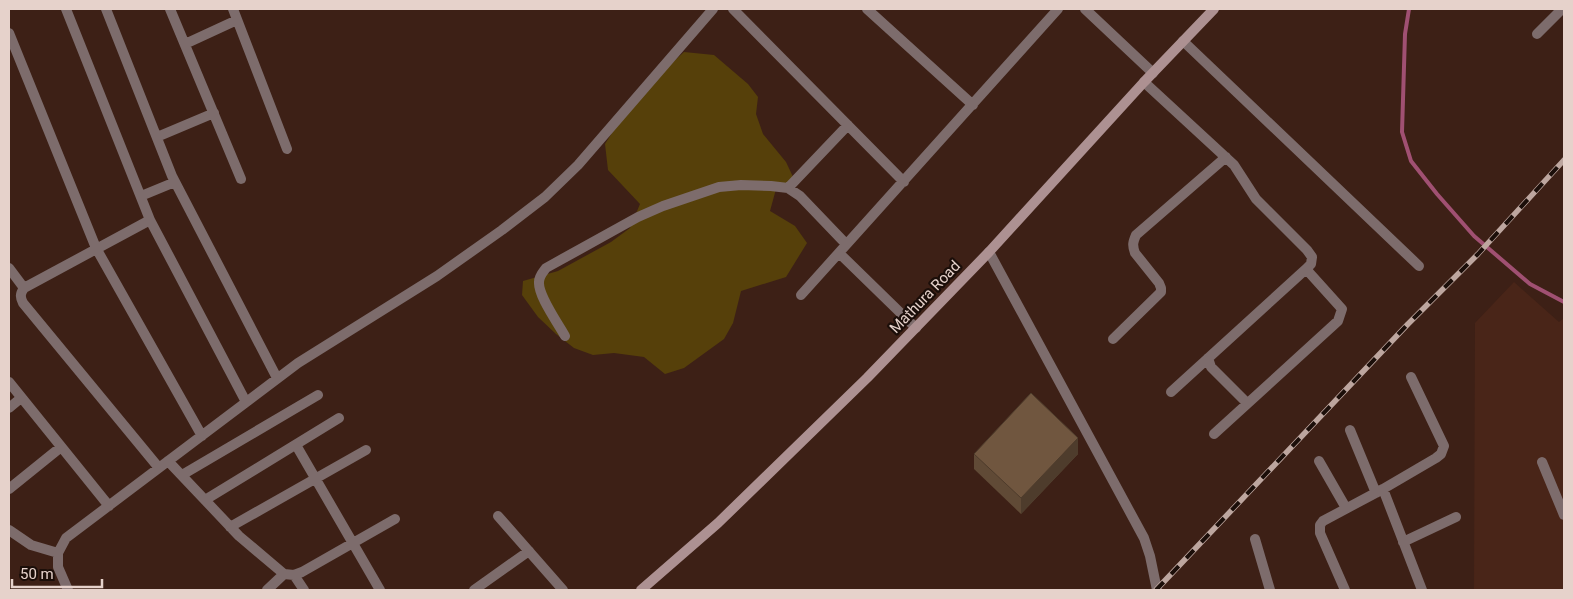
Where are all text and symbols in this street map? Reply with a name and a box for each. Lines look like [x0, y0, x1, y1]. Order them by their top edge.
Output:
street label: Mathura Road [886, 257, 964, 337]
scale bar [12, 556, 102, 588]
text: 50 m [20, 565, 54, 583]

